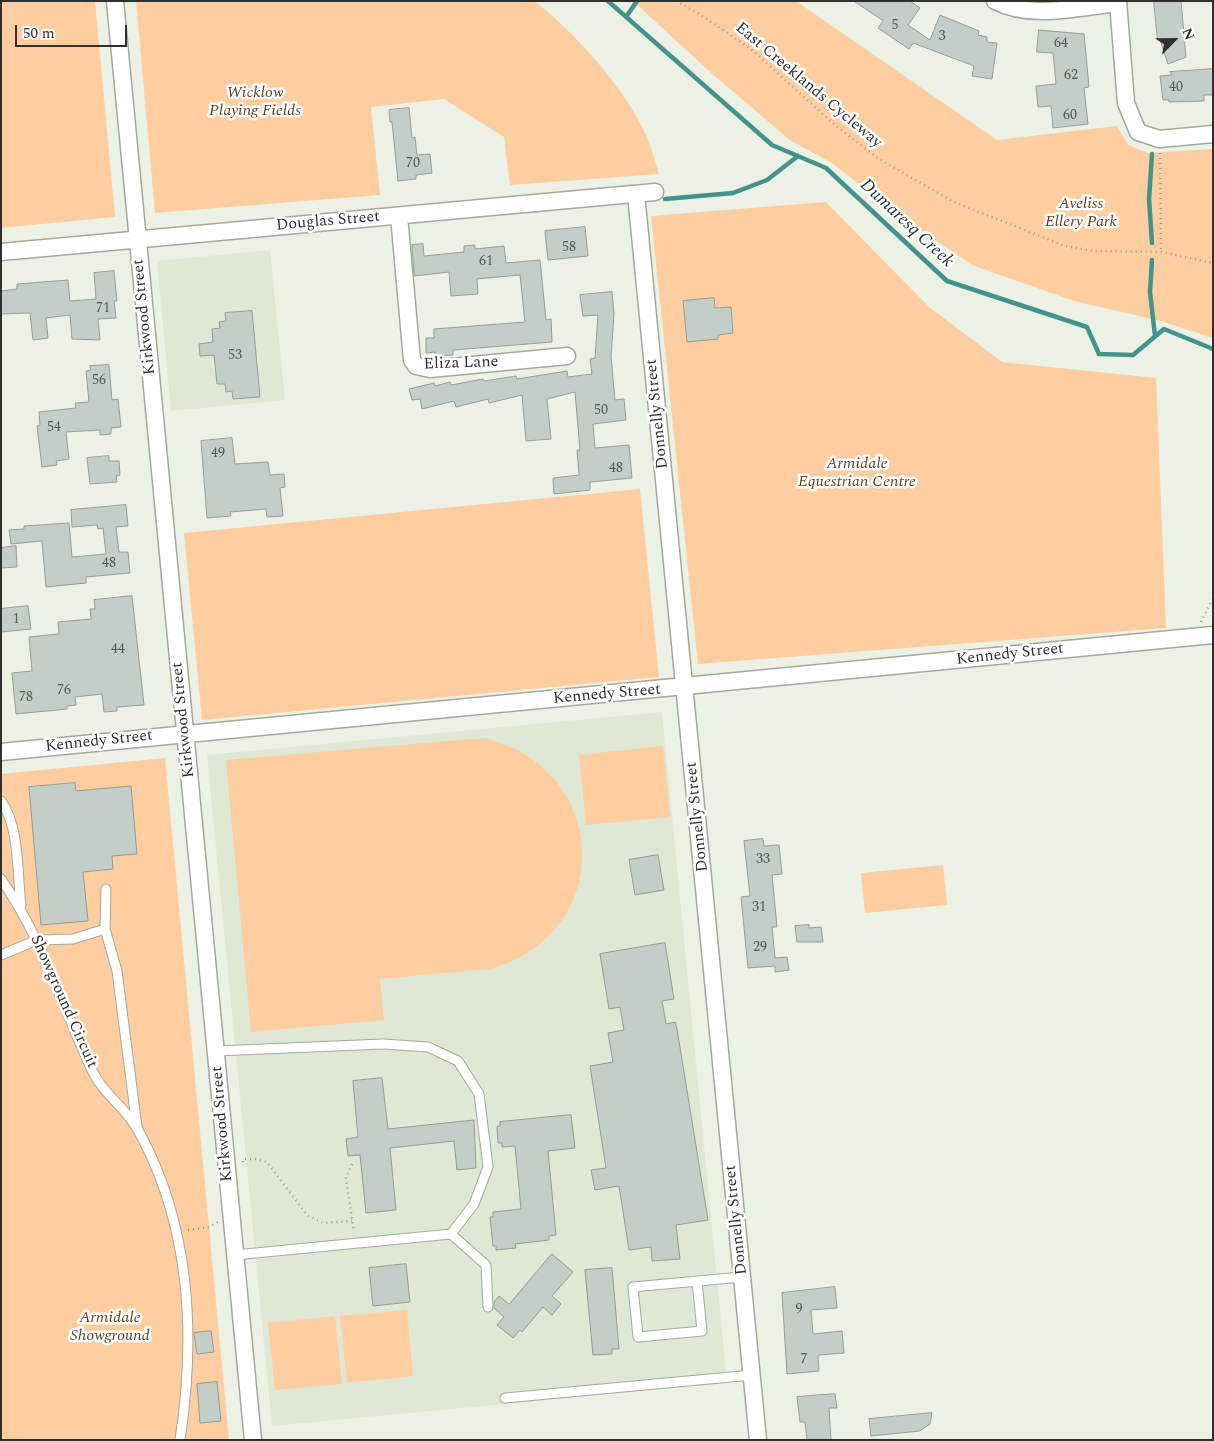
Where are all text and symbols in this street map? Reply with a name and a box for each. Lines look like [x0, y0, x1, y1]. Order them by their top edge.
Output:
scale bar [18, 15, 130, 47]
north arrow [1149, 15, 1199, 65]
house number: 5 [892, 18, 898, 34]
street label: East Creeklands Cycleway [731, 19, 885, 153]
text: 50 m [23, 22, 55, 45]
text: N [1176, 25, 1200, 43]
house number: 3 [939, 29, 945, 45]
house number: 64 [1054, 36, 1068, 52]
house number: 62 [1064, 68, 1078, 84]
house number: 40 [1169, 80, 1183, 96]
park label: Wicklow Playing Fields [209, 84, 301, 122]
house number: 60 [1063, 108, 1077, 124]
house number: 70 [406, 156, 420, 172]
water label: Dumaresq Creek [855, 175, 957, 273]
park label: Aveliss Ellery Park [1045, 195, 1117, 233]
street label: Douglas Street [275, 208, 381, 236]
house number: 58 [562, 240, 576, 256]
house number: 61 [479, 254, 493, 270]
street label: Kirkwood Street [129, 258, 161, 376]
house number: 71 [96, 301, 110, 317]
house number: 53 [228, 348, 242, 364]
street label: Eliza Lane [423, 353, 499, 375]
street label: Donnelly Street [643, 358, 673, 470]
house number: 56 [92, 373, 106, 389]
house number: 50 [594, 403, 608, 419]
house number: 54 [47, 420, 61, 436]
house number: 49 [211, 446, 225, 462]
park label: Armidale Equestrian Centre [798, 455, 916, 493]
house number: 48 [609, 461, 623, 477]
house number: 48 [102, 556, 116, 572]
house number: 1 [13, 612, 19, 628]
street label: Kennedy Street [955, 640, 1065, 670]
house number: 44 [111, 642, 125, 658]
street label: Kirkwood Street [168, 661, 200, 779]
street label: Kennedy Street [552, 681, 662, 709]
house number: 76 [57, 683, 71, 699]
house number: 78 [19, 690, 33, 706]
street label: Kennedy Street [44, 727, 154, 757]
street label: Donnelly Street [683, 761, 713, 873]
house number: 33 [756, 852, 770, 868]
house number: 31 [752, 900, 766, 916]
street label: Showground Circuit [25, 933, 101, 1071]
house number: 29 [753, 940, 767, 956]
street label: Kirkwood Street [208, 1065, 238, 1183]
street label: Donnelly Street [722, 1164, 752, 1276]
house number: 9 [796, 1302, 802, 1318]
park label: Armidale Showground [70, 1309, 150, 1347]
house number: 7 [801, 1352, 807, 1368]

